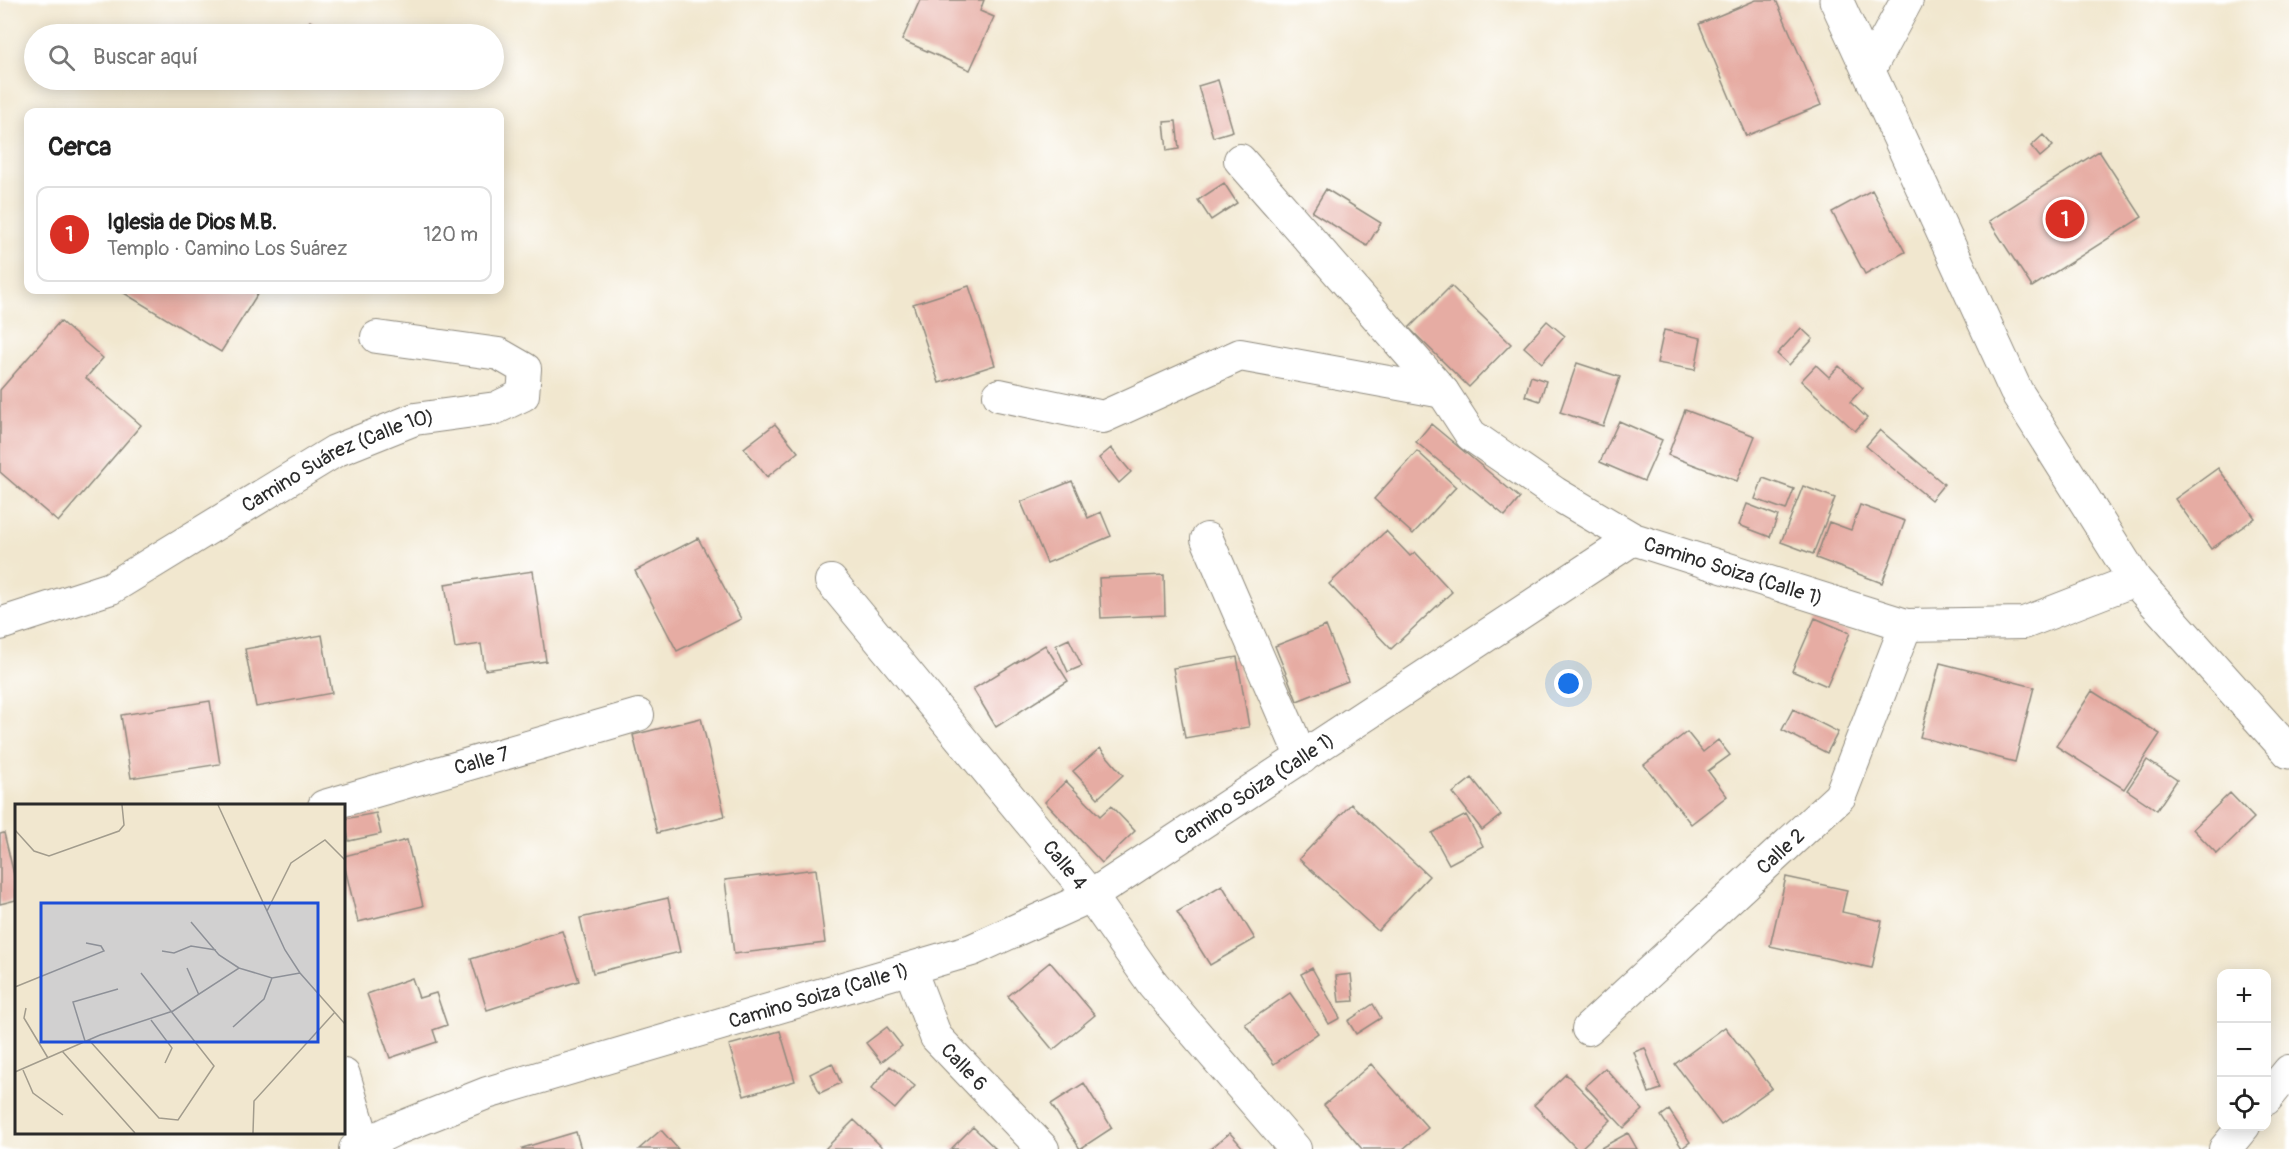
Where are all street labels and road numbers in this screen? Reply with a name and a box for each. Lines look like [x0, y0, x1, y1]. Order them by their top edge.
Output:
street label: Camino Suárez (Calle 10) [237, 405, 435, 518]
street label: Camino Soiza (Calle 1) [1641, 531, 1826, 611]
street label: Camino Soiza (Calle 1) [1170, 727, 1339, 851]
street label: Calle 7 [451, 741, 512, 781]
street label: Calle 2 [1751, 823, 1810, 880]
street label: Calle 4 [1037, 835, 1093, 895]
street label: Camino Soiza (Calle 1) [726, 957, 911, 1034]
street label: Calle 6 [935, 1038, 993, 1096]

